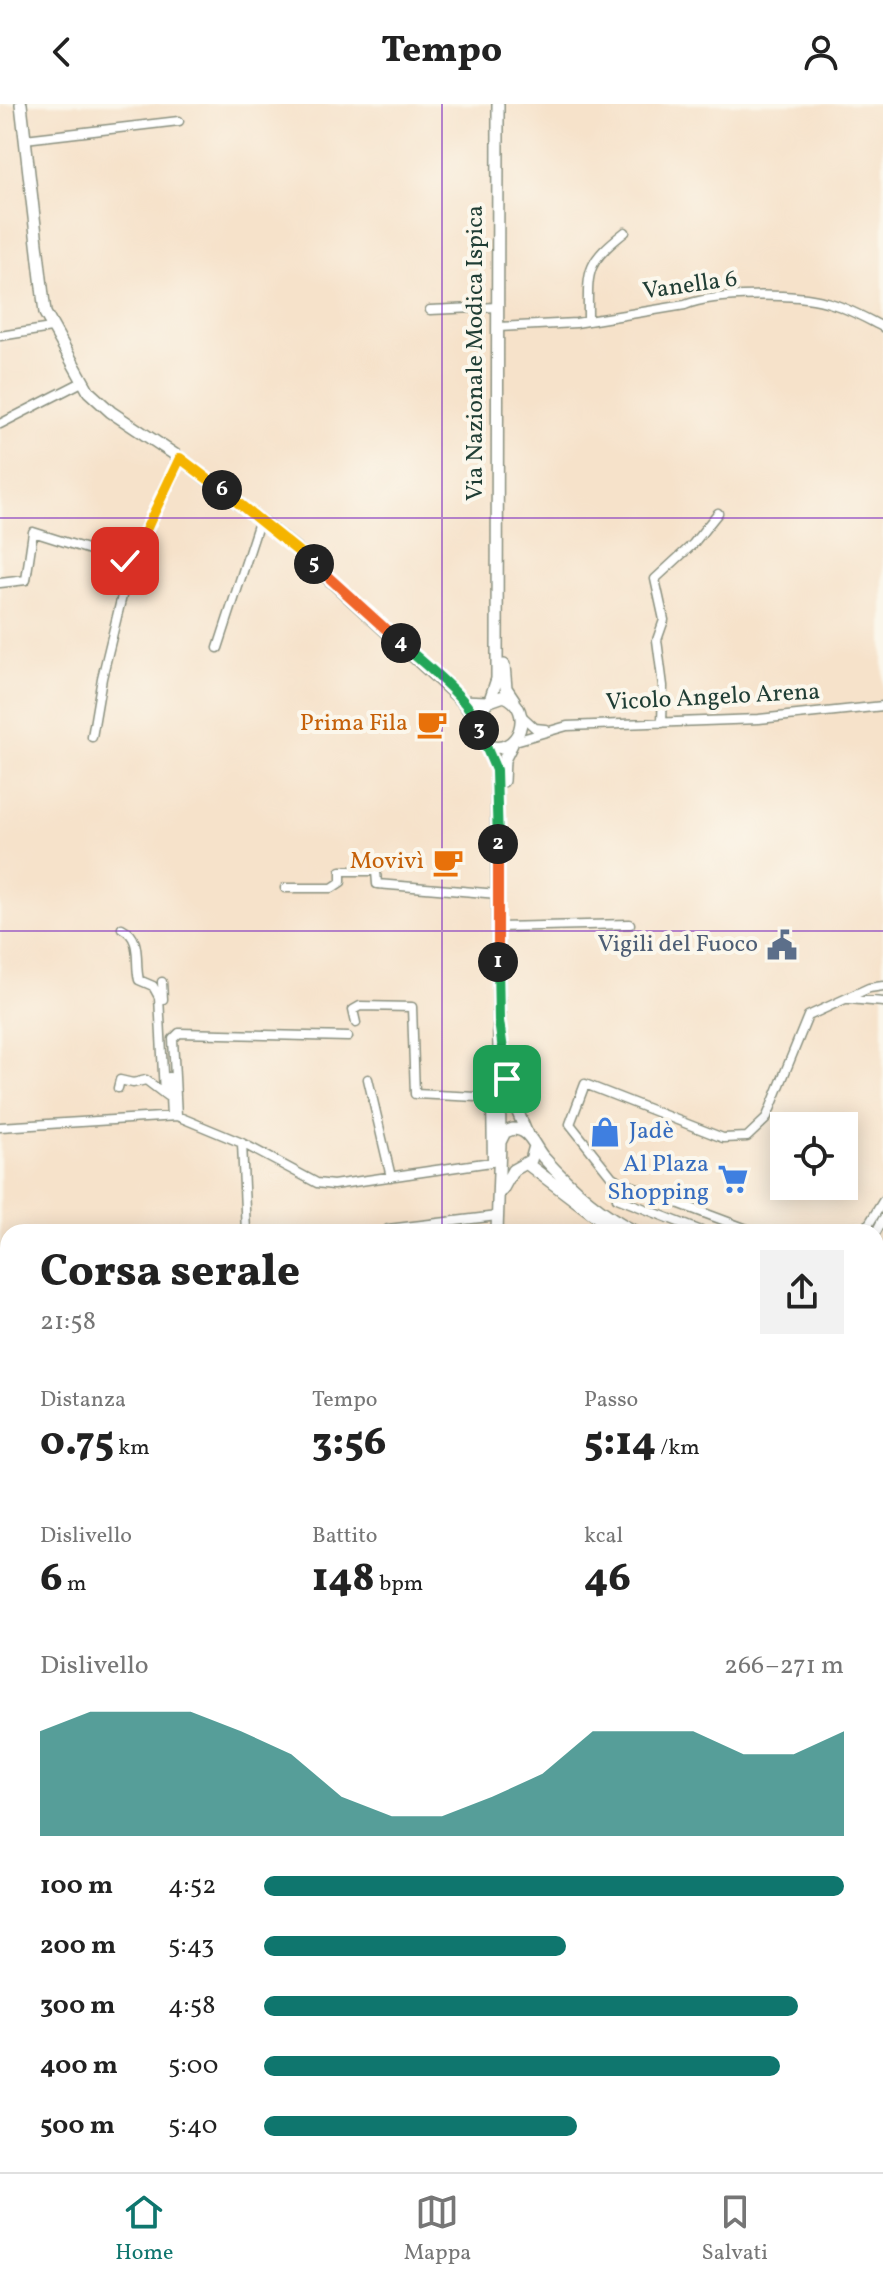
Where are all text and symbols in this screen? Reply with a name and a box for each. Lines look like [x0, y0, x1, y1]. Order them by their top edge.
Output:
text: Tempo [381, 27, 502, 77]
icon: back [40, 30, 84, 74]
icon: person [799, 30, 843, 74]
street label: Via Nazionale Modica Ispica [459, 205, 493, 501]
street label: Vanella 6 [640, 263, 740, 309]
pin: 6 [202, 470, 242, 510]
text: 6 [216, 474, 228, 505]
pin [91, 527, 159, 595]
icon: check [103, 539, 147, 583]
pin: 5 [294, 544, 334, 584]
text: 5 [309, 548, 319, 579]
pin: 4 [381, 623, 421, 663]
text: 4 [394, 627, 408, 658]
street label: Vicolo Angelo Arena [605, 675, 821, 721]
place label: Prima Fila [300, 707, 408, 741]
cafe icon: Prima Fila [415, 707, 449, 741]
pin: 3 [459, 710, 499, 750]
text: 3 [473, 714, 485, 745]
pin: 2 [478, 824, 518, 864]
text: 2 [492, 828, 504, 859]
place label: Movivì [350, 845, 424, 879]
cafe icon: Movivì [431, 845, 465, 879]
place label: Vigili del Fuoco [597, 928, 758, 962]
public building icon: Vigili del Fuoco [765, 928, 799, 962]
pin: 1 [478, 942, 518, 982]
text: 1 [494, 946, 502, 977]
pin [473, 1045, 541, 1113]
icon: arrive [485, 1057, 529, 1101]
map controls [770, 1112, 858, 1200]
button: locate [770, 1112, 858, 1200]
shop icon: Jadè [588, 1115, 622, 1149]
place label: Jadè [629, 1115, 674, 1149]
place label: Al Plaza Shopping [607, 1148, 709, 1210]
supermarket icon: Al Plaza Shopping [716, 1162, 750, 1196]
text: Corsa serale [40, 1243, 300, 1304]
button: share [760, 1250, 844, 1334]
text: 21:58 [40, 1304, 96, 1340]
text: Distanza [40, 1385, 126, 1416]
text: Tempo [312, 1385, 378, 1416]
text: Passo [584, 1385, 638, 1416]
text: 0.75 [40, 1416, 114, 1472]
text: 3:56 [312, 1416, 386, 1472]
text: 5:14 [584, 1416, 656, 1472]
text: km [114, 1433, 150, 1464]
text: /km [656, 1433, 700, 1464]
text: Dislivello [40, 1521, 132, 1552]
text: Battito [312, 1521, 377, 1552]
text: kcal [584, 1521, 623, 1552]
text: 6 [40, 1552, 63, 1608]
text: 148 [312, 1552, 375, 1608]
text: 46 [584, 1552, 631, 1608]
text: m [63, 1569, 87, 1600]
text: bpm [375, 1569, 423, 1600]
text: Dislivello [40, 1648, 149, 1684]
text: 266–271 m [724, 1648, 844, 1684]
text: 100 m [40, 1868, 113, 1904]
text: 4:52 [168, 1868, 216, 1904]
text: 200 m [40, 1928, 116, 1964]
text: 5:43 [168, 1928, 214, 1964]
text: 300 m [40, 1988, 116, 2024]
text: 4:58 [168, 1988, 215, 2024]
text: 400 m [40, 2048, 118, 2084]
text: 5:00 [168, 2048, 218, 2084]
text: 500 m [40, 2108, 115, 2144]
text: 5:40 [168, 2108, 217, 2144]
tab: Home [115, 2190, 173, 2269]
tab: Mappa [404, 2190, 471, 2269]
tab: Salvati [702, 2190, 768, 2269]

